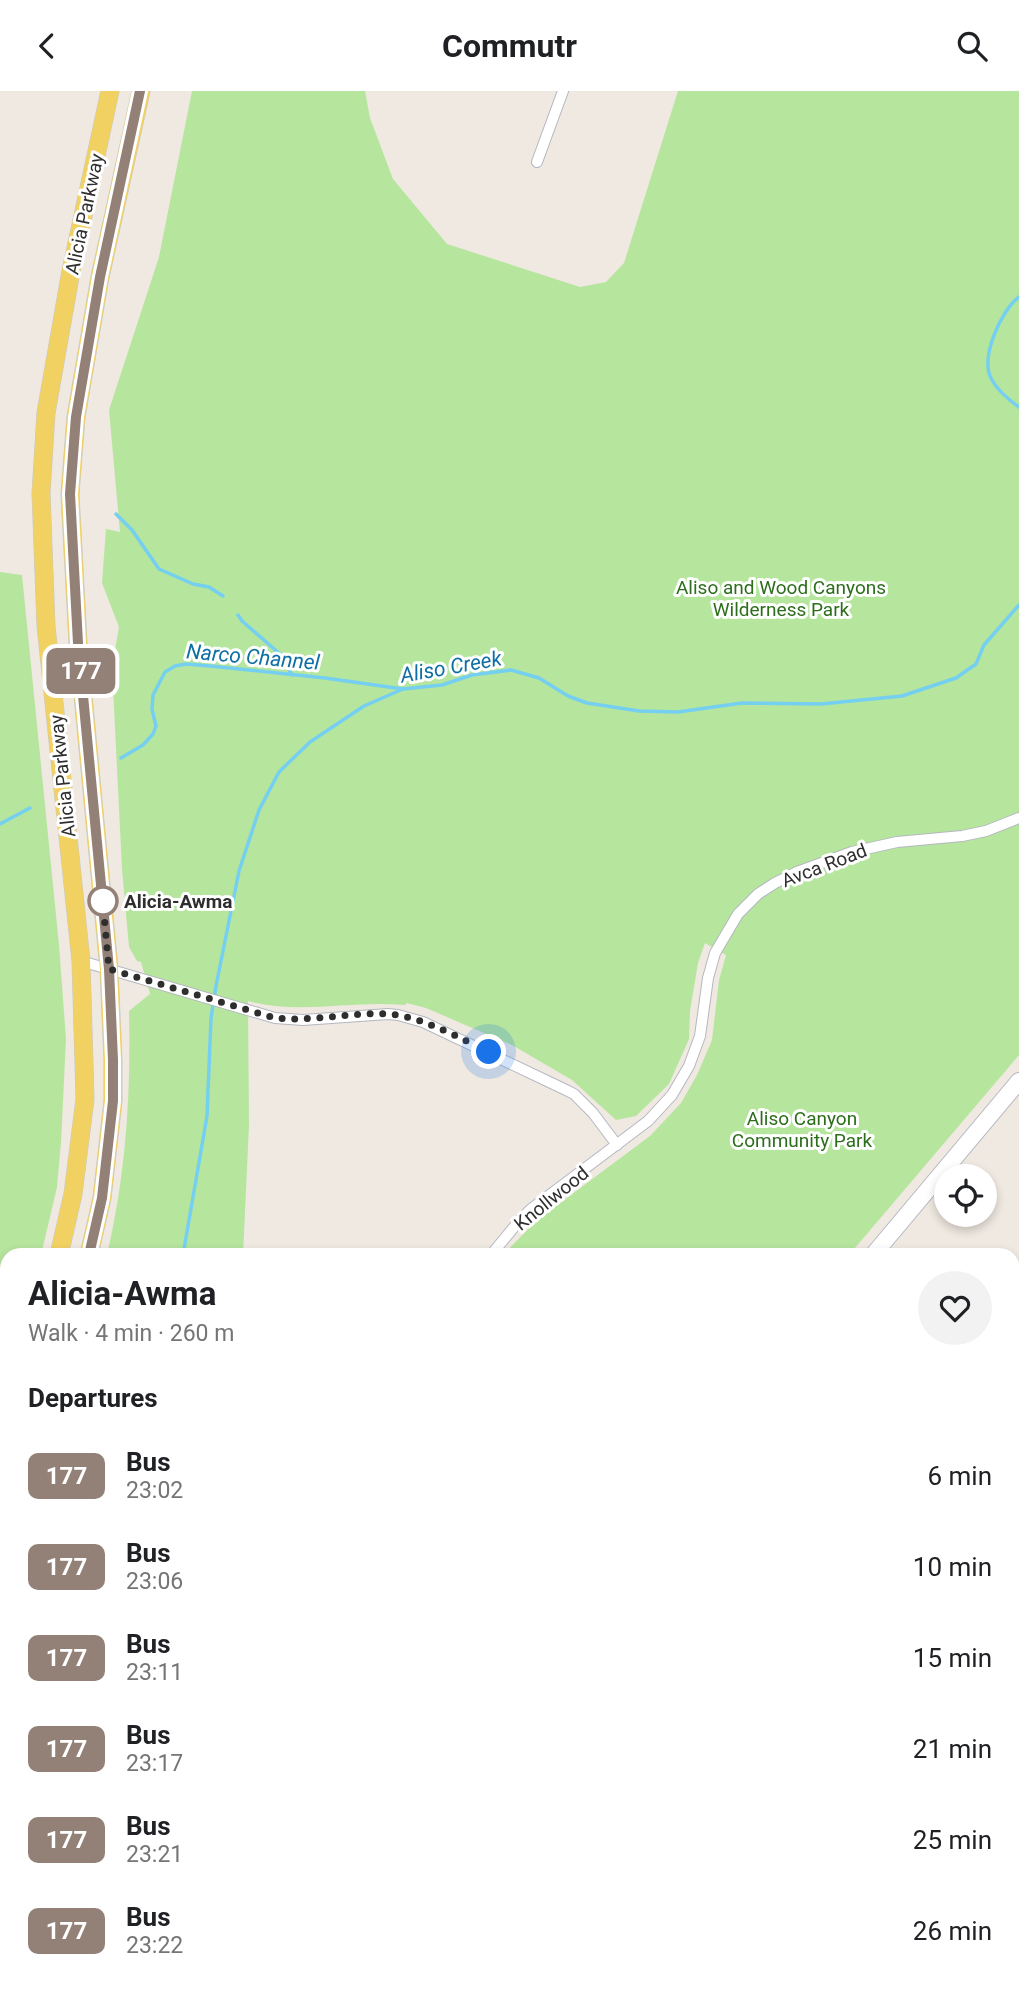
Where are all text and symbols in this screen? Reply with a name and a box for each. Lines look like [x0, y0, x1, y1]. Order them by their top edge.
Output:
icon: back [28, 27, 66, 65]
text: Commutr [442, 27, 577, 65]
icon: search [953, 27, 991, 65]
street label: Alicia Parkway [60, 152, 109, 277]
park label: Aliso and Wood Canyons Wilderness Park [676, 576, 886, 621]
water label: Narco Channel [185, 639, 322, 675]
water label: Aliso Creek [398, 646, 504, 688]
line badge: 177 [41, 648, 121, 694]
text: 177 [60, 657, 102, 685]
street label: Alicia Parkway [45, 714, 80, 838]
street label: Avca Road [778, 839, 870, 892]
marker: Alicia-Awma [88, 886, 118, 916]
place label: Alicia-Awma [124, 890, 232, 913]
your location [471, 1034, 506, 1069]
park label: Aliso Canyon Community Park [732, 1107, 873, 1152]
street label: Knollwood [510, 1161, 593, 1235]
map controls [934, 1164, 997, 1227]
button: locate [934, 1164, 997, 1227]
button: heart [918, 1271, 992, 1345]
text: Alicia-Awma [28, 1274, 216, 1313]
text: Walk · 4 min · 260 m [28, 1320, 234, 1347]
text: Departures [28, 1383, 158, 1413]
text: Bus [126, 1447, 171, 1477]
text: 6 min [927, 1461, 992, 1491]
text: 177 [46, 1462, 87, 1490]
text: 23:02 [126, 1477, 183, 1504]
text: Bus [126, 1538, 171, 1568]
text: 10 min [913, 1552, 992, 1582]
text: 177 [46, 1553, 87, 1581]
text: 23:06 [126, 1568, 183, 1595]
text: Bus [126, 1629, 171, 1659]
text: 15 min [913, 1643, 992, 1673]
text: 177 [46, 1644, 87, 1672]
text: 23:11 [126, 1659, 183, 1686]
text: Bus [126, 1720, 171, 1750]
text: 21 min [913, 1734, 992, 1764]
text: 177 [46, 1735, 87, 1763]
text: 23:17 [126, 1750, 183, 1777]
text: Bus [126, 1811, 171, 1841]
text: 25 min [913, 1825, 992, 1855]
text: 177 [46, 1826, 87, 1854]
text: 23:21 [126, 1841, 183, 1868]
text: Bus [126, 1902, 171, 1932]
text: 26 min [913, 1916, 992, 1946]
text: 177 [46, 1917, 87, 1945]
text: 23:22 [126, 1932, 183, 1959]

